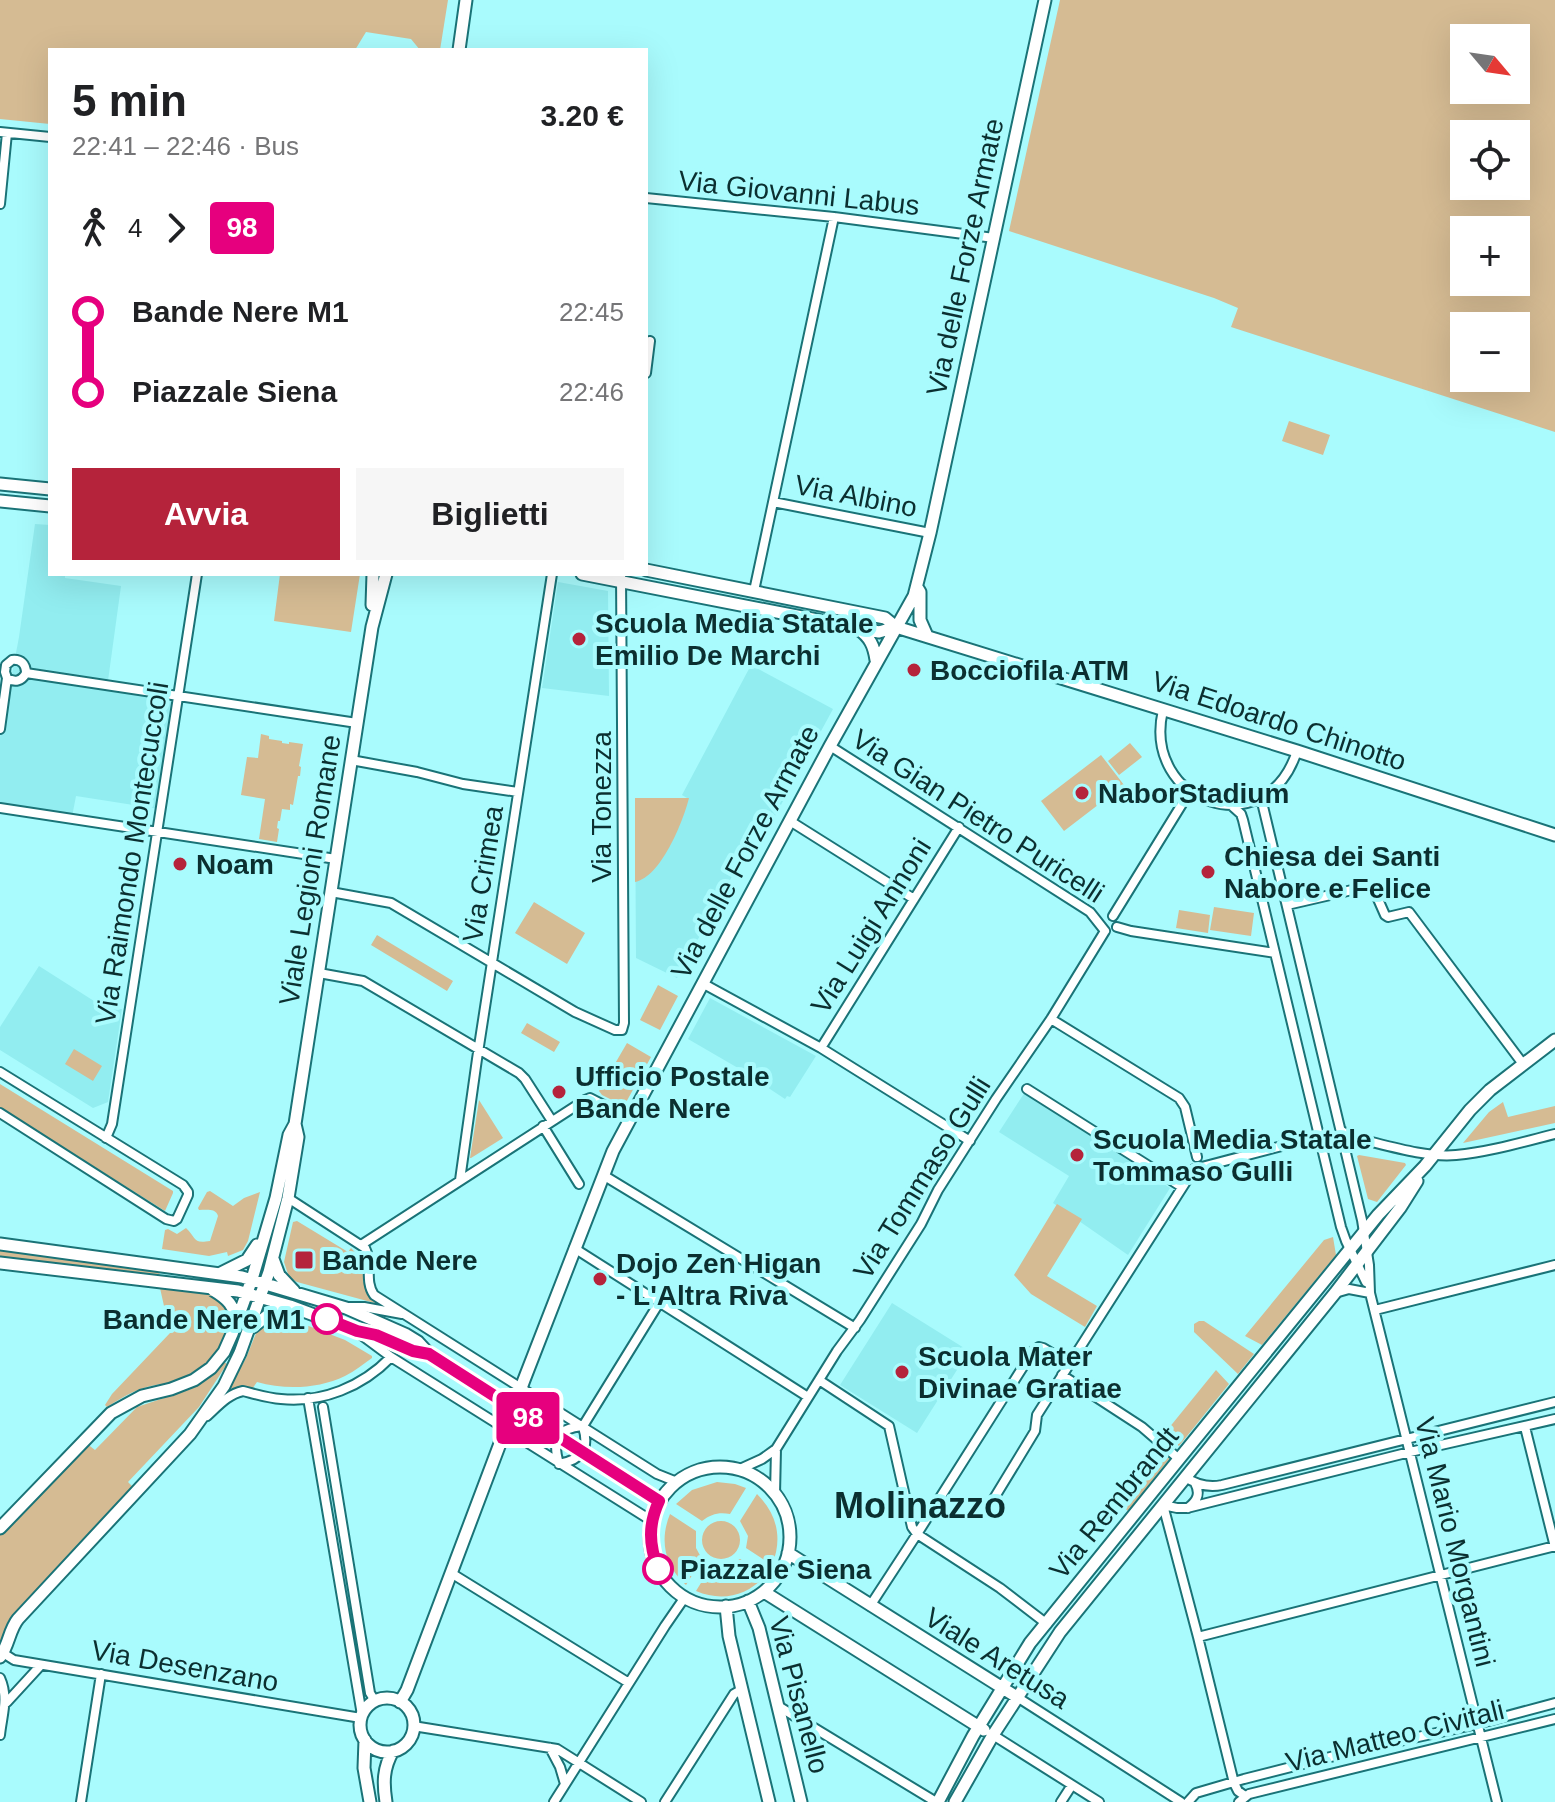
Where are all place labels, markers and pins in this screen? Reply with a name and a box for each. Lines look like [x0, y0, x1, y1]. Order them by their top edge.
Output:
place label: Scuola Media Statale Emilio De Marchi [595, 608, 874, 671]
marker: Scuola Media Statale Emilio De Marchi [570, 630, 588, 648]
place label: Bocciofila ATM [930, 655, 1129, 686]
marker: Bocciofila ATM [905, 661, 923, 679]
place label: NaborStadium [1098, 778, 1289, 809]
marker: NaborStadium [1073, 784, 1091, 802]
place label: Chiesa dei Santi Nabore e Felice [1224, 841, 1440, 904]
place label: Noam [196, 849, 274, 880]
marker: Noam [171, 855, 189, 873]
marker: Chiesa dei Santi Nabore e Felice [1199, 863, 1217, 881]
place label: Ufficio Postale Bande Nere [575, 1061, 769, 1124]
marker: Ufficio Postale Bande Nere [550, 1083, 568, 1101]
place label: Scuola Media Statale Tommaso Gulli [1093, 1124, 1372, 1187]
marker: Scuola Media Statale Tommaso Gulli [1068, 1146, 1086, 1164]
place label: Bande Nere [322, 1245, 478, 1276]
place label: Dojo Zen Higan - L'Altra Riva [616, 1248, 821, 1311]
marker: Bande Nere [293, 1249, 315, 1271]
marker: Dojo Zen Higan - L'Altra Riva [591, 1270, 609, 1288]
place label: Bande Nere M1 [103, 1304, 305, 1335]
marker: Bande Nere M1 [312, 1304, 342, 1334]
place label: Scuola Mater Divinae Gratiae [918, 1341, 1122, 1404]
marker: Scuola Mater Divinae Gratiae [893, 1363, 911, 1381]
marker: Piazzale Siena [643, 1554, 673, 1584]
place label: Piazzale Siena [680, 1554, 872, 1585]

